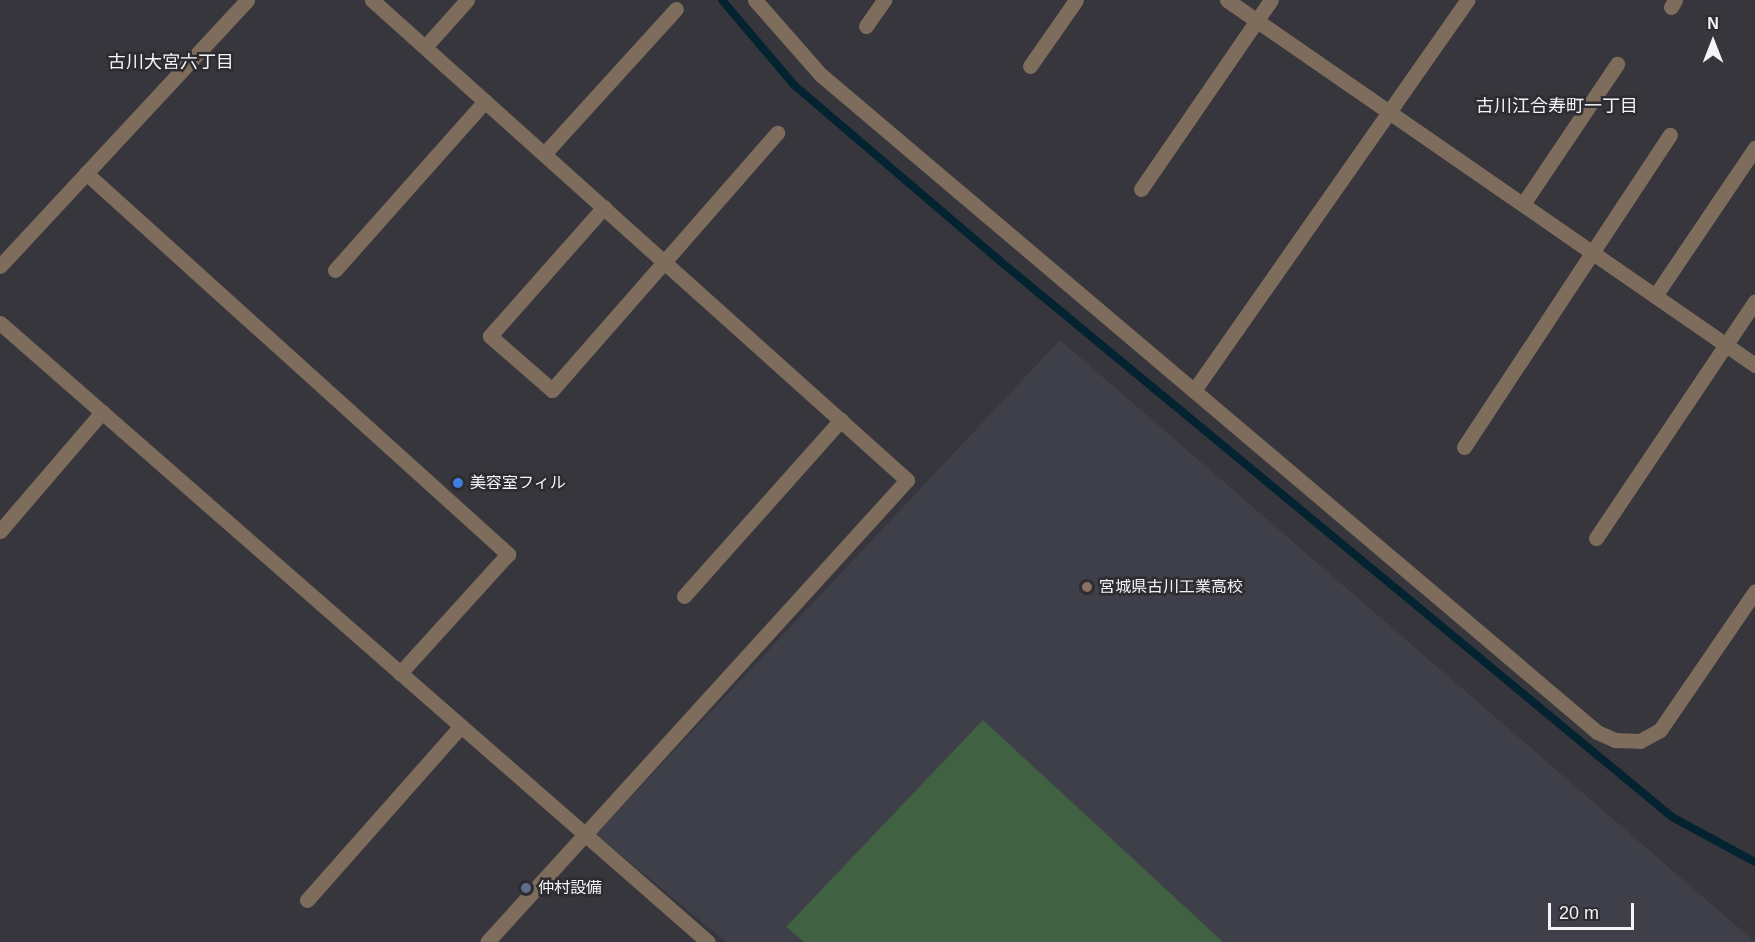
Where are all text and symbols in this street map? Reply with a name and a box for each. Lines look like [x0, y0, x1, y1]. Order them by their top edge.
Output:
north arrow [1683, 12, 1743, 72]
text: N [1707, 15, 1719, 32]
district label: 古川大宮六丁目 [108, 51, 234, 73]
district label: 古川江合寿町一丁目 [1476, 95, 1638, 117]
place label: 美容室フィル [470, 473, 566, 493]
marker: 美容室フィル [451, 476, 465, 490]
place label: 宮城県古川工業高校 [1099, 577, 1243, 597]
marker: 宮城県古川工業高校 [1080, 580, 1094, 594]
place label: 仲村設備 [538, 878, 602, 898]
marker: 仲村設備 [519, 881, 533, 895]
scale bar [1551, 891, 1636, 929]
text: 20 m [1559, 903, 1599, 923]

